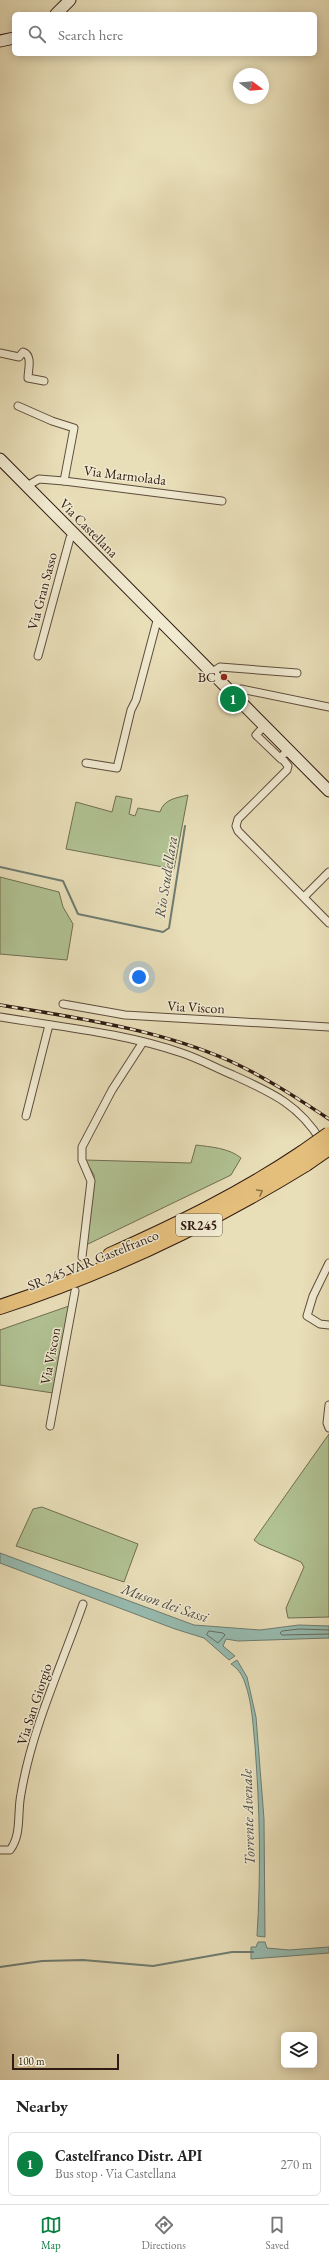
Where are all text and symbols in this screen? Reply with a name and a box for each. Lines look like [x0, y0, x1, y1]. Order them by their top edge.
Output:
search box [12, 12, 317, 56]
icon: search [26, 23, 48, 45]
text: Search here [58, 25, 123, 44]
north arrow [233, 68, 269, 104]
street label: Via Marmolada [83, 461, 168, 489]
street label: Via Castellana [56, 495, 123, 562]
street label: Via Gran Sasso [23, 550, 61, 632]
place label: BC [198, 668, 216, 686]
marker: BC [219, 672, 229, 682]
pin: 1 [220, 684, 246, 714]
water label: Rio Scudellara [150, 835, 181, 919]
your location [129, 967, 149, 987]
street label: Via Viscon [167, 997, 226, 1018]
one-way arrow [256, 1189, 263, 1196]
road number: SR245 [176, 1214, 222, 1236]
street label: SR 245 VAR Castelfranco [25, 1225, 161, 1295]
street label: Via Viscon [36, 1325, 64, 1386]
water label: Muson dei Sassi [118, 1578, 212, 1626]
street label: Via San Giorgio [12, 1661, 56, 1747]
water label: Torrente Avenale [236, 1768, 259, 1866]
map controls [281, 2032, 317, 2068]
button: layers [281, 2032, 317, 2068]
scale bar [12, 2052, 119, 2071]
text: 100 m [18, 2054, 45, 2068]
text: Nearby [16, 2095, 68, 2117]
text: Castelfranco Distr. API [55, 2146, 202, 2165]
text: 1 [27, 2156, 33, 2173]
text: 270 m [281, 2156, 312, 2173]
text: Bus stop · Via Castellana [55, 2165, 176, 2182]
tab: Map [40, 2214, 62, 2252]
tab: Directions [142, 2214, 186, 2252]
tab: Saved [266, 2214, 289, 2252]

